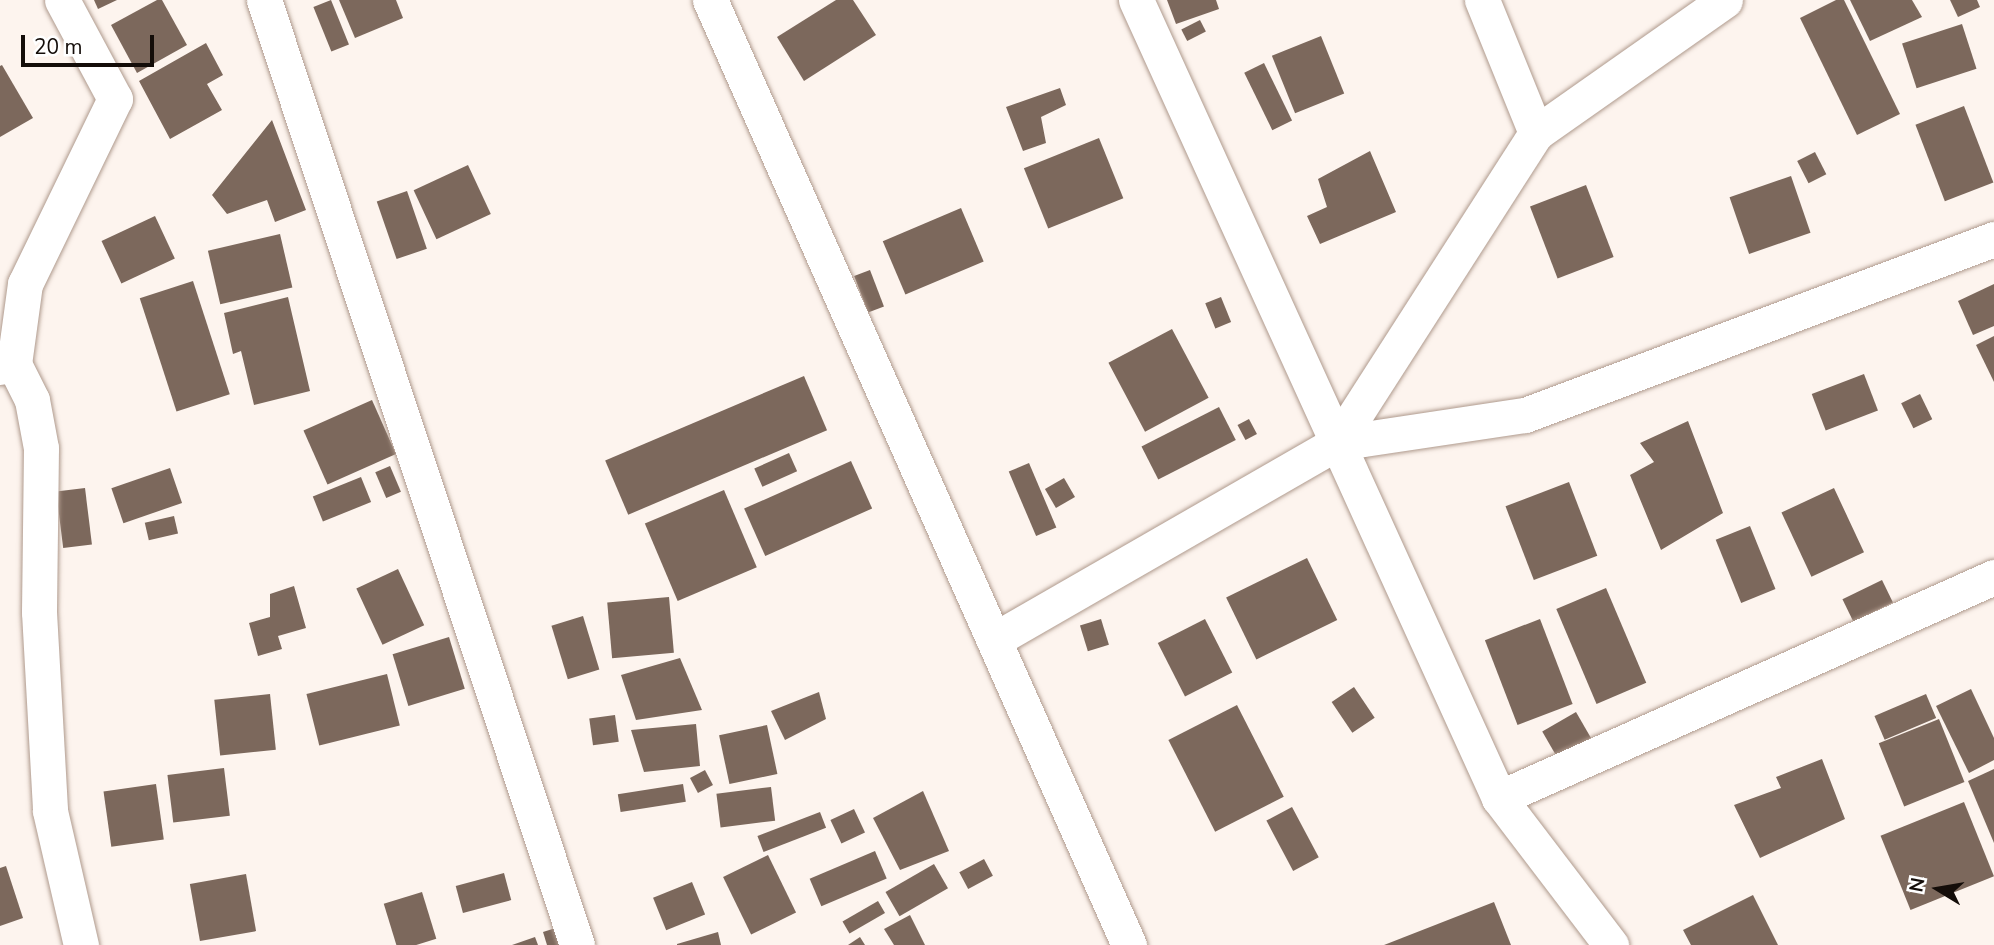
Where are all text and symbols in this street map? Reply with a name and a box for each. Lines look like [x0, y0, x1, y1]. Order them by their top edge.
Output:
scale bar [24, 21, 158, 65]
text: 20 m [34, 33, 83, 61]
north arrow [1903, 854, 1973, 924]
text: N [1903, 876, 1932, 894]

